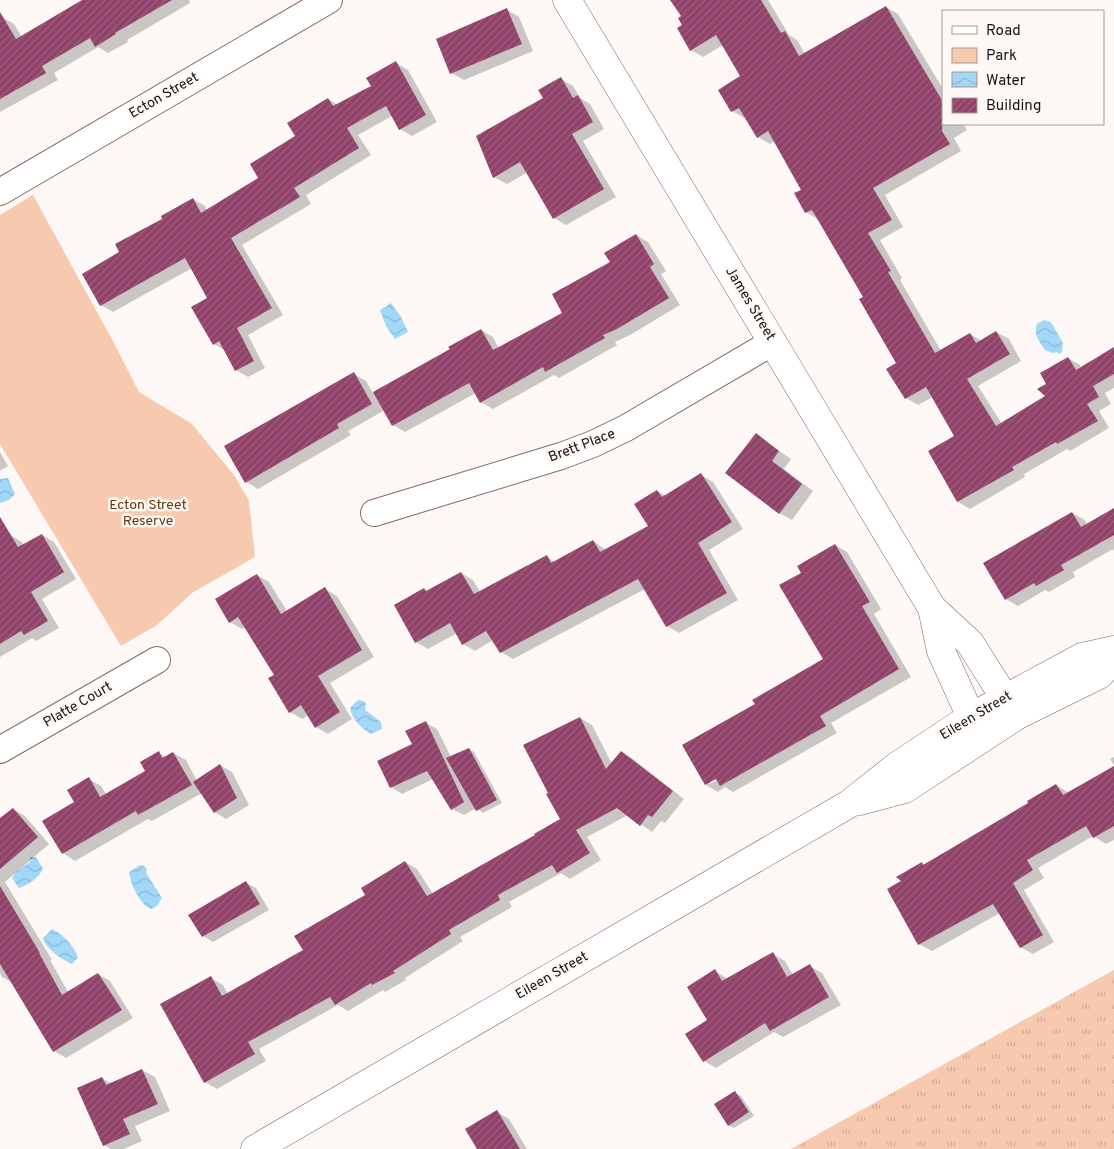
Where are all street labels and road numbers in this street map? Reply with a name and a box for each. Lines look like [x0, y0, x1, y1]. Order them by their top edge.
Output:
street label: Ecton Street [126, 69, 202, 123]
street label: James Street [721, 264, 779, 344]
street label: Brett Place [546, 426, 618, 466]
street label: Platte Court [41, 678, 115, 732]
street label: Eileen Street [937, 688, 1015, 744]
street label: Eileen Street [513, 948, 591, 1004]

